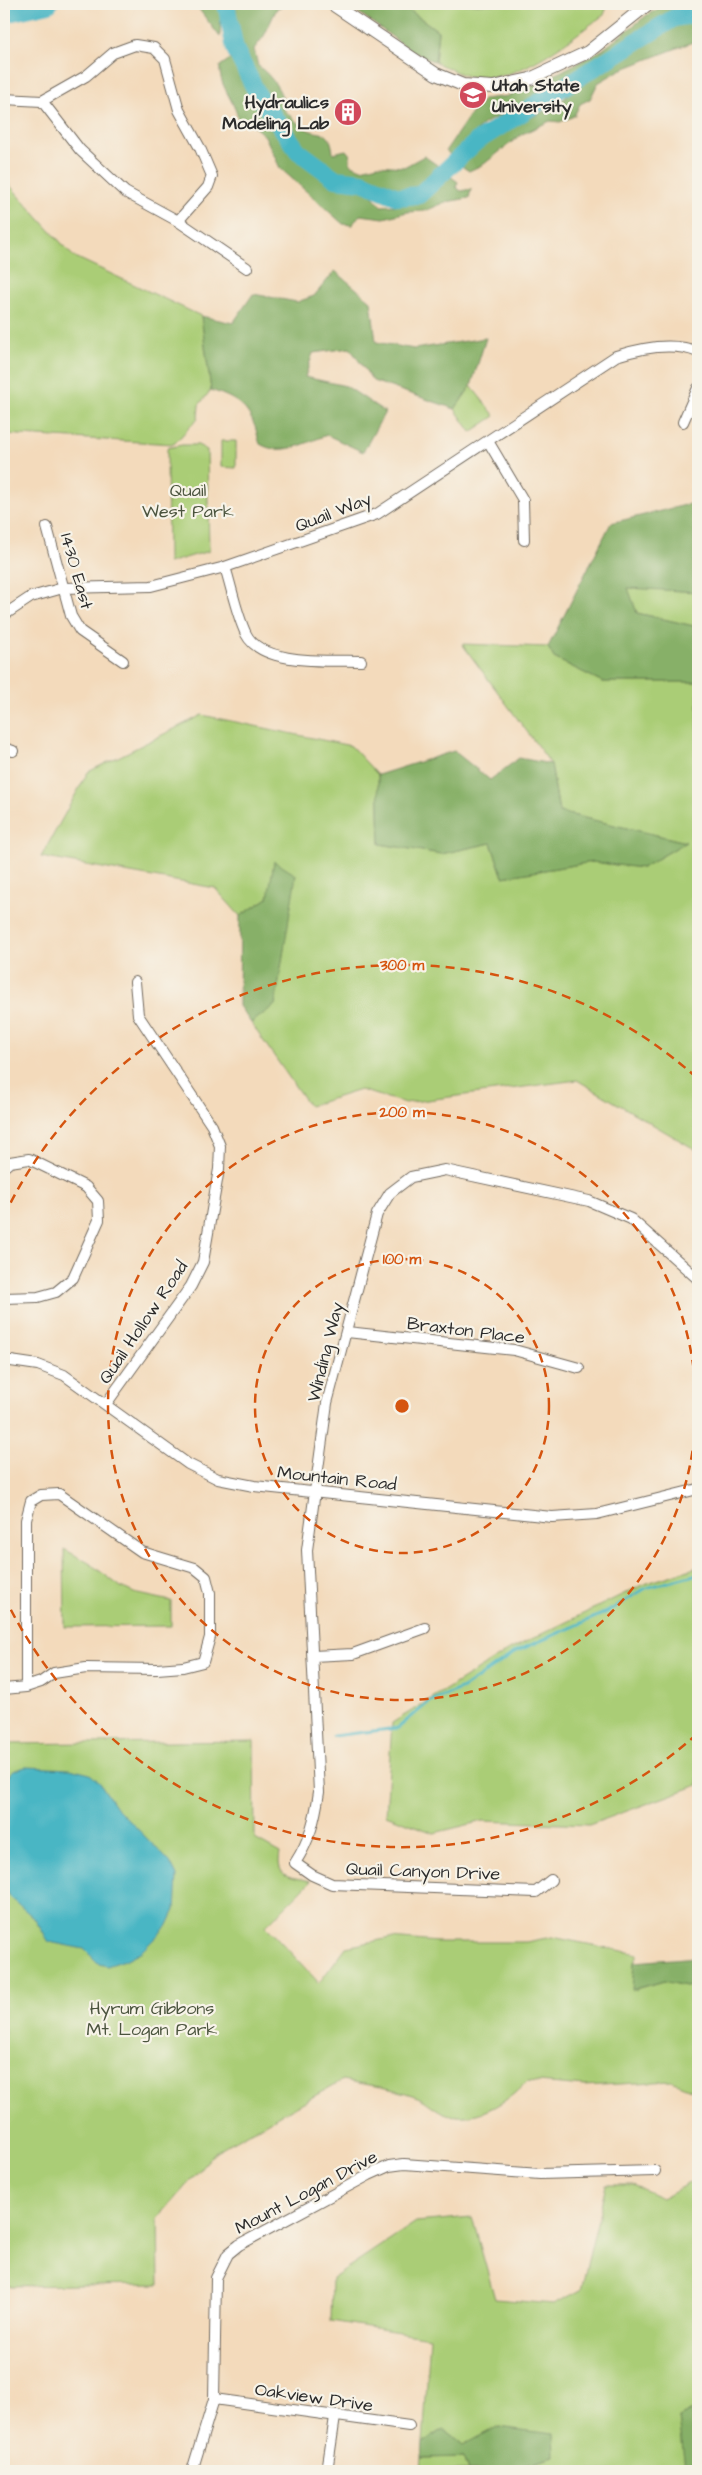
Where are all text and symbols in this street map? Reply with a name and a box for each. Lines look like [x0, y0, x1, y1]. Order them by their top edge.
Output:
place label: Utah State University [492, 73, 580, 120]
school or university icon: Utah State University [458, 80, 488, 110]
place label: Hydraulics Modeling Lab [222, 90, 330, 137]
building icon: Hydraulics Modeling Lab [333, 97, 363, 127]
park label: Quail West Park [142, 478, 234, 524]
street label: Quail Way [291, 486, 375, 539]
street label: 1430 East [54, 530, 100, 613]
text: 300 m [379, 955, 424, 976]
text: 200 m [378, 1102, 425, 1123]
text: 100 m [383, 1249, 422, 1270]
street label: Quail Hollow Road [93, 1256, 194, 1389]
street label: Winding Way [301, 1299, 351, 1405]
street label: Braxton Place [406, 1311, 527, 1350]
centre of rings [393, 1397, 411, 1415]
street label: Mountain Road [276, 1460, 398, 1497]
street label: Quail Canyon Drive [345, 1856, 501, 1888]
park label: Hyrum Gibbons Mt. Logan Park [87, 1996, 217, 2043]
street label: Mount Logan Drive [230, 2144, 383, 2242]
street label: Oakview Drive [253, 2377, 375, 2418]

